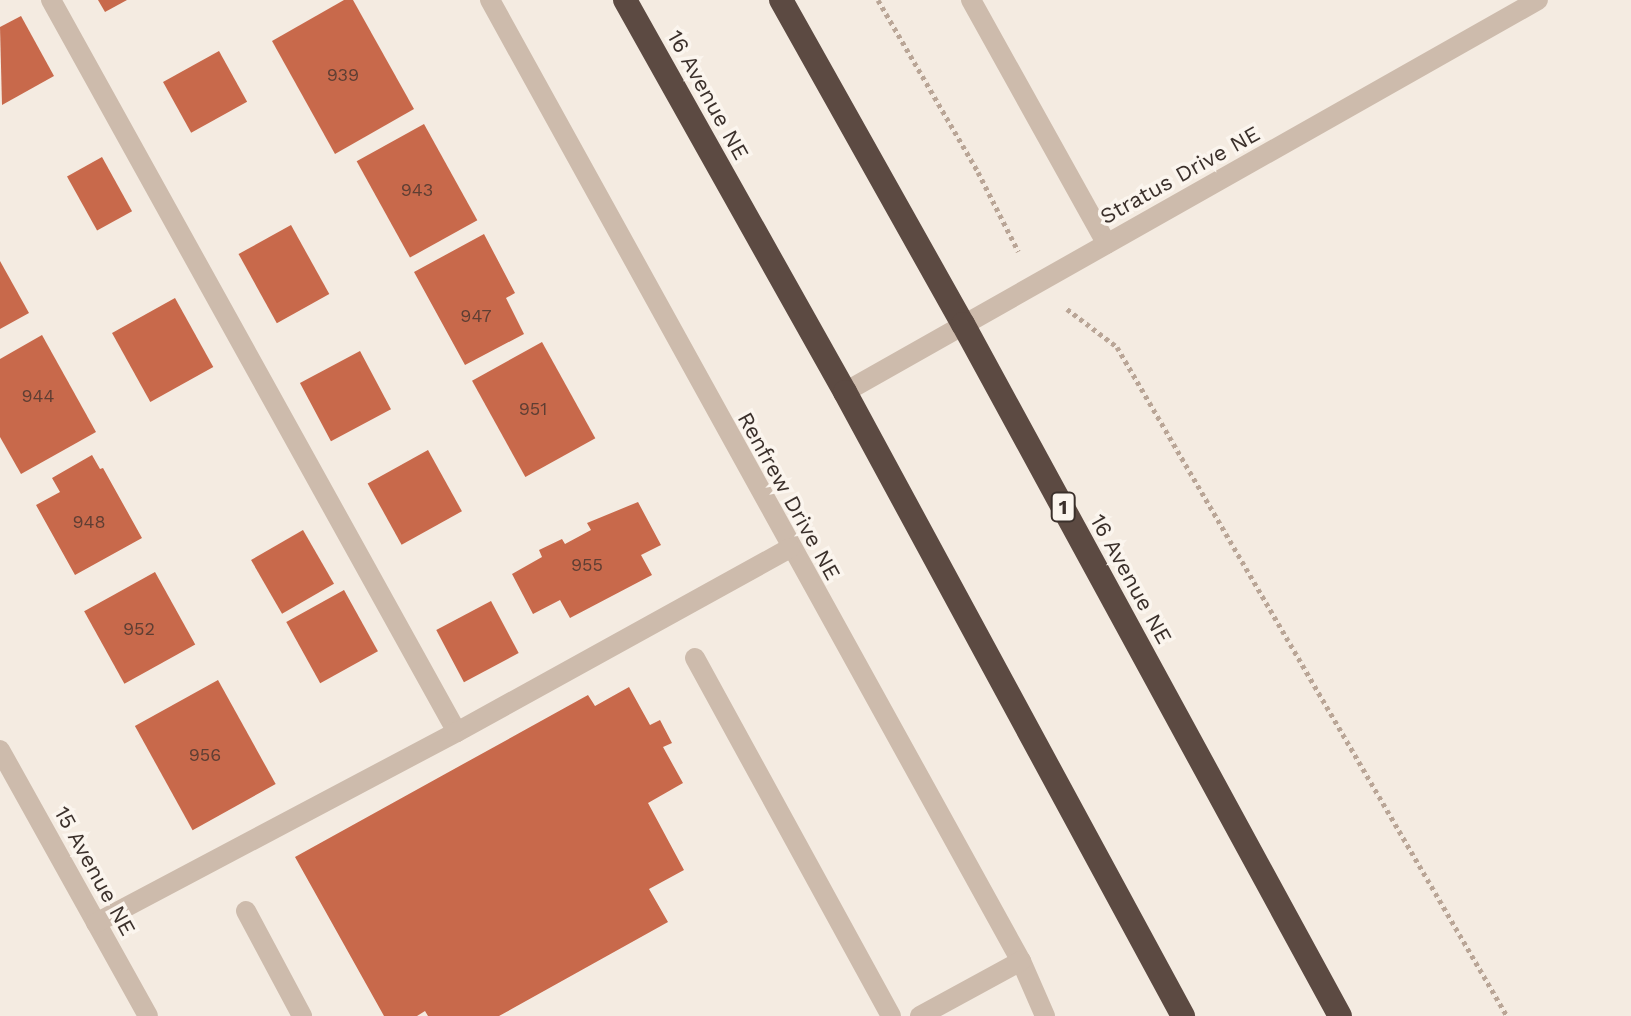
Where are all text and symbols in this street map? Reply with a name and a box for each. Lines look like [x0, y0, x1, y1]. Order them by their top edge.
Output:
street label: 16 Avenue NE [661, 25, 755, 165]
house number: 939 [327, 64, 359, 86]
street label: Stratus Drive NE [1096, 120, 1264, 230]
house number: 943 [401, 179, 433, 201]
house number: 947 [460, 305, 492, 327]
house number: 944 [21, 385, 55, 407]
house number: 951 [519, 398, 547, 420]
street label: Renfrew Drive NE [732, 407, 846, 585]
road number: 1 [1049, 491, 1077, 523]
street label: 16 Avenue NE [1084, 509, 1178, 649]
house number: 948 [72, 511, 106, 533]
house number: 955 [571, 554, 603, 576]
house number: 952 [123, 618, 155, 640]
house number: 956 [189, 744, 221, 766]
street label: 15 Avenue NE [48, 801, 142, 941]

